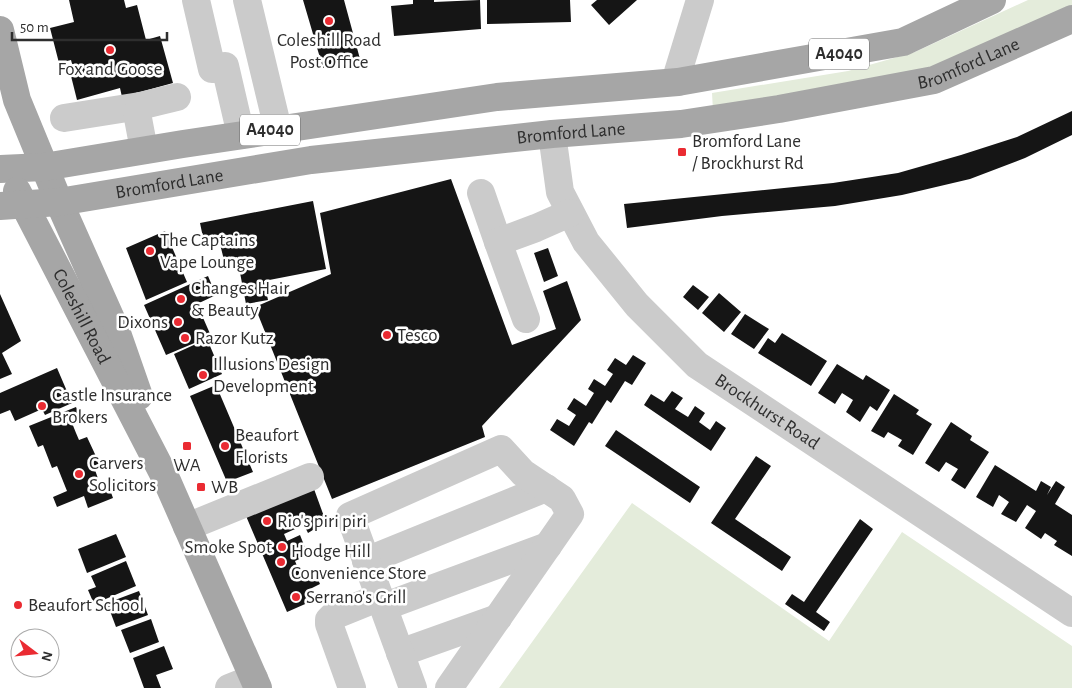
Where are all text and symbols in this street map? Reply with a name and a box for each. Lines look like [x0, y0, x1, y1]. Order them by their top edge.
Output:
scale bar [12, 10, 168, 42]
marker: Coleshill Road Post Office [323, 15, 335, 27]
text: 50 m [20, 20, 49, 35]
place label: Coleshill Road Post Office [277, 31, 381, 72]
street label: Bromford Lane [916, 34, 1022, 92]
road number: A4040 [809, 39, 869, 70]
marker: Fox and Goose [104, 44, 116, 56]
place label: Fox and Goose [58, 60, 162, 79]
road number: A4040 [240, 114, 300, 146]
street label: Bromford Lane [516, 119, 626, 147]
place label: Bromford Lane / Brockhurst Rd [692, 132, 804, 173]
marker: Bromford Lane / Brockhurst Rd [676, 146, 688, 158]
street label: Bromford Lane [114, 165, 225, 202]
place label: The Captains Vape Lounge [160, 231, 256, 272]
marker: The Captains Vape Lounge [144, 245, 156, 257]
street label: Coleshill Road [49, 266, 114, 367]
place label: Changes Hair & Beauty [191, 279, 289, 320]
marker: Changes Hair & Beauty [175, 293, 187, 305]
place label: Dixons [117, 313, 168, 332]
marker: Dixons [172, 316, 184, 328]
place label: Tesco [397, 326, 438, 345]
place label: Razor Kutz [195, 329, 274, 348]
marker: Tesco [381, 329, 393, 341]
marker: Razor Kutz [179, 332, 191, 344]
place label: Illusions Design Development [213, 355, 330, 396]
marker: Illusions Design Development [197, 369, 209, 381]
street label: Brockhurst Road [711, 370, 823, 453]
place label: Castle Insurance Brokers [52, 386, 172, 427]
marker: Castle Insurance Brokers [36, 400, 48, 412]
place label: Beaufort Florists [235, 426, 299, 467]
marker: WA [181, 440, 193, 452]
marker: Beaufort Florists [219, 440, 231, 452]
place label: Carvers Solicitors [89, 454, 156, 495]
place label: WA [173, 456, 201, 475]
marker: Carvers Solicitors [73, 468, 85, 480]
place label: WB [211, 478, 238, 497]
marker: WB [195, 481, 207, 493]
place label: Rio's piri piri [277, 512, 367, 531]
marker: Rio's piri piri [261, 515, 273, 527]
place label: Smoke Spot [184, 538, 272, 557]
marker: Smoke Spot [276, 541, 288, 553]
place label: Hodge Hill Convenience Store [291, 542, 427, 583]
marker: Hodge Hill Convenience Store [275, 556, 287, 568]
place label: Serrano's Grill [306, 588, 407, 607]
marker: Serrano's Grill [290, 591, 302, 603]
place label: Beaufort School [28, 596, 144, 615]
marker: Beaufort School [12, 599, 24, 611]
north arrow [10, 628, 60, 678]
text: N [38, 650, 55, 663]

